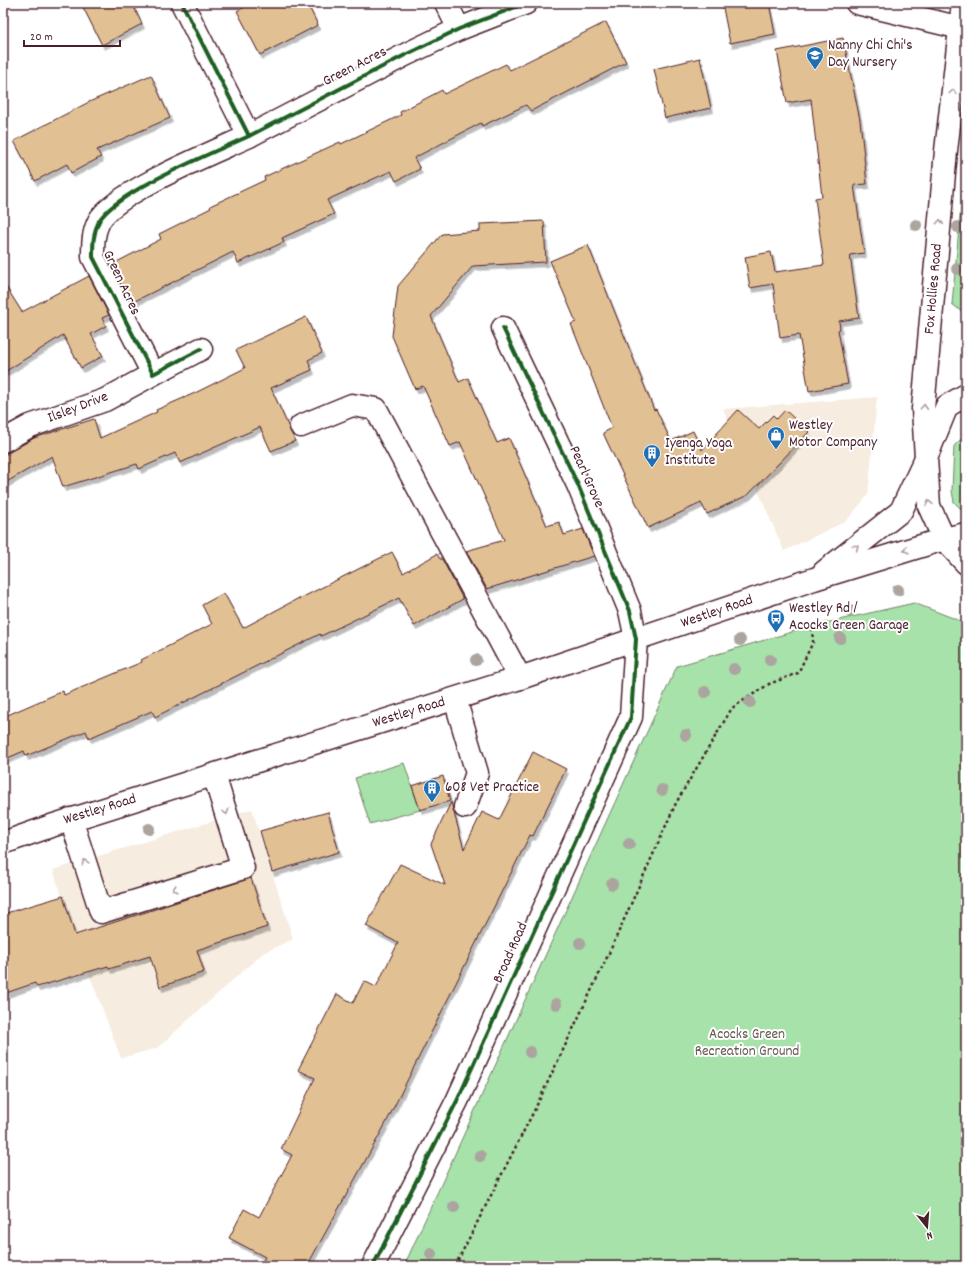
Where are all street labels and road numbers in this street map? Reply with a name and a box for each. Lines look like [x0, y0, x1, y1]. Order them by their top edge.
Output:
street label: Green Acres [319, 41, 391, 93]
street label: Fox Hollies Road [919, 243, 949, 335]
street label: Green Acres [96, 247, 146, 319]
street label: Ilsley Drive [45, 386, 112, 430]
street label: Pearl Grove [563, 443, 610, 512]
street label: Westley Road [678, 589, 756, 635]
street label: Westley Road [370, 692, 448, 734]
street label: Westley Road [61, 789, 139, 831]
street label: Broad Road [488, 919, 534, 987]

